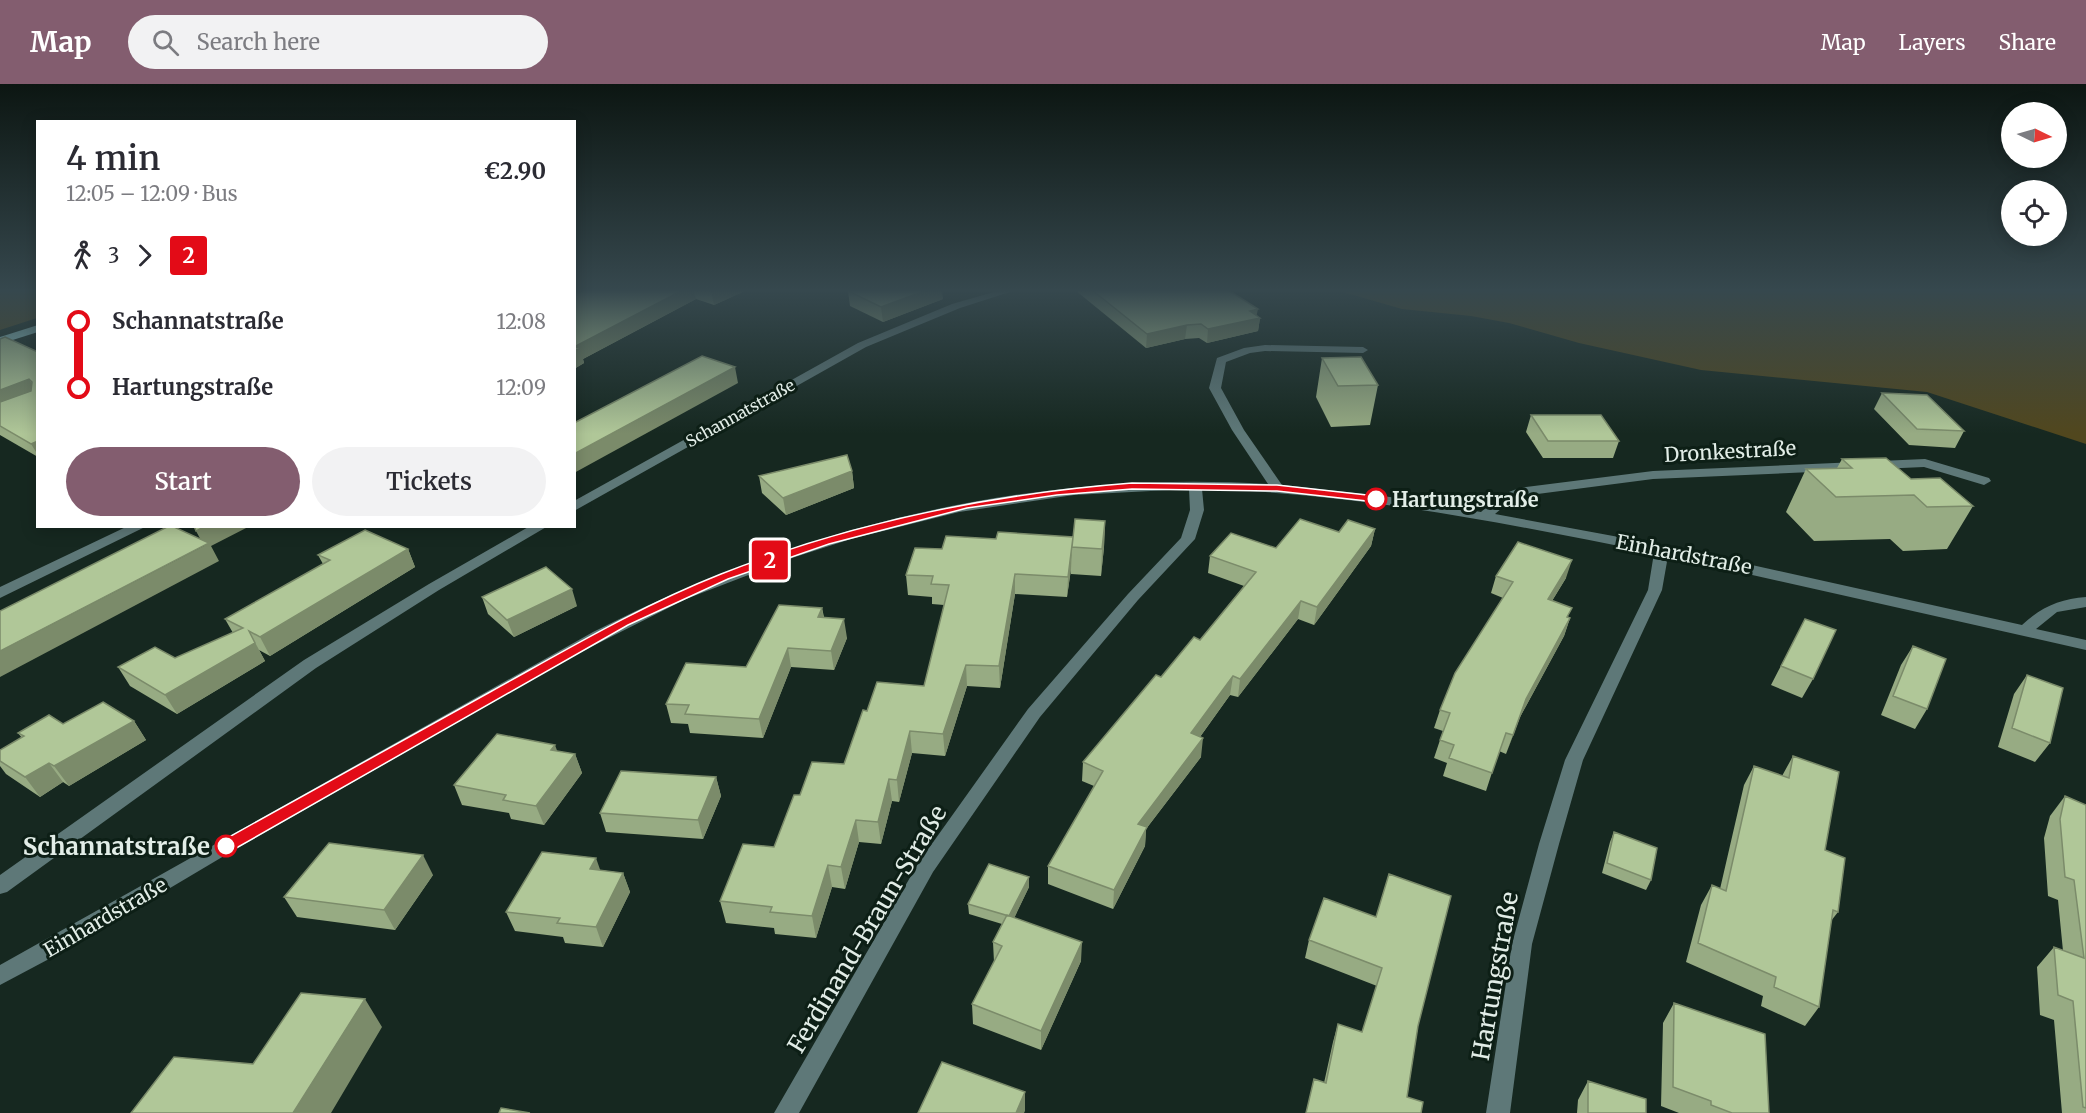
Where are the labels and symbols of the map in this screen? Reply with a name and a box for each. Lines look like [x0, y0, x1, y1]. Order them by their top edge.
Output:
north arrow [2001, 102, 2067, 168]
street label: Schannatstraße [682, 375, 798, 451]
street label: Dronkestraße [1663, 435, 1797, 467]
place label: Hartungstraße [1392, 487, 1539, 512]
marker: Hartungstraße [1365, 488, 1387, 510]
street label: Einhardstraße [1614, 529, 1754, 579]
line badge: 2 [750, 540, 790, 580]
street label: Ferdinand-Braun-Straße [781, 799, 953, 1059]
place label: Schannatstraße [23, 831, 210, 862]
marker: Schannatstraße [215, 835, 237, 857]
street label: Einhardstraße [39, 872, 171, 962]
street label: Hartungstraße [1465, 889, 1525, 1063]

